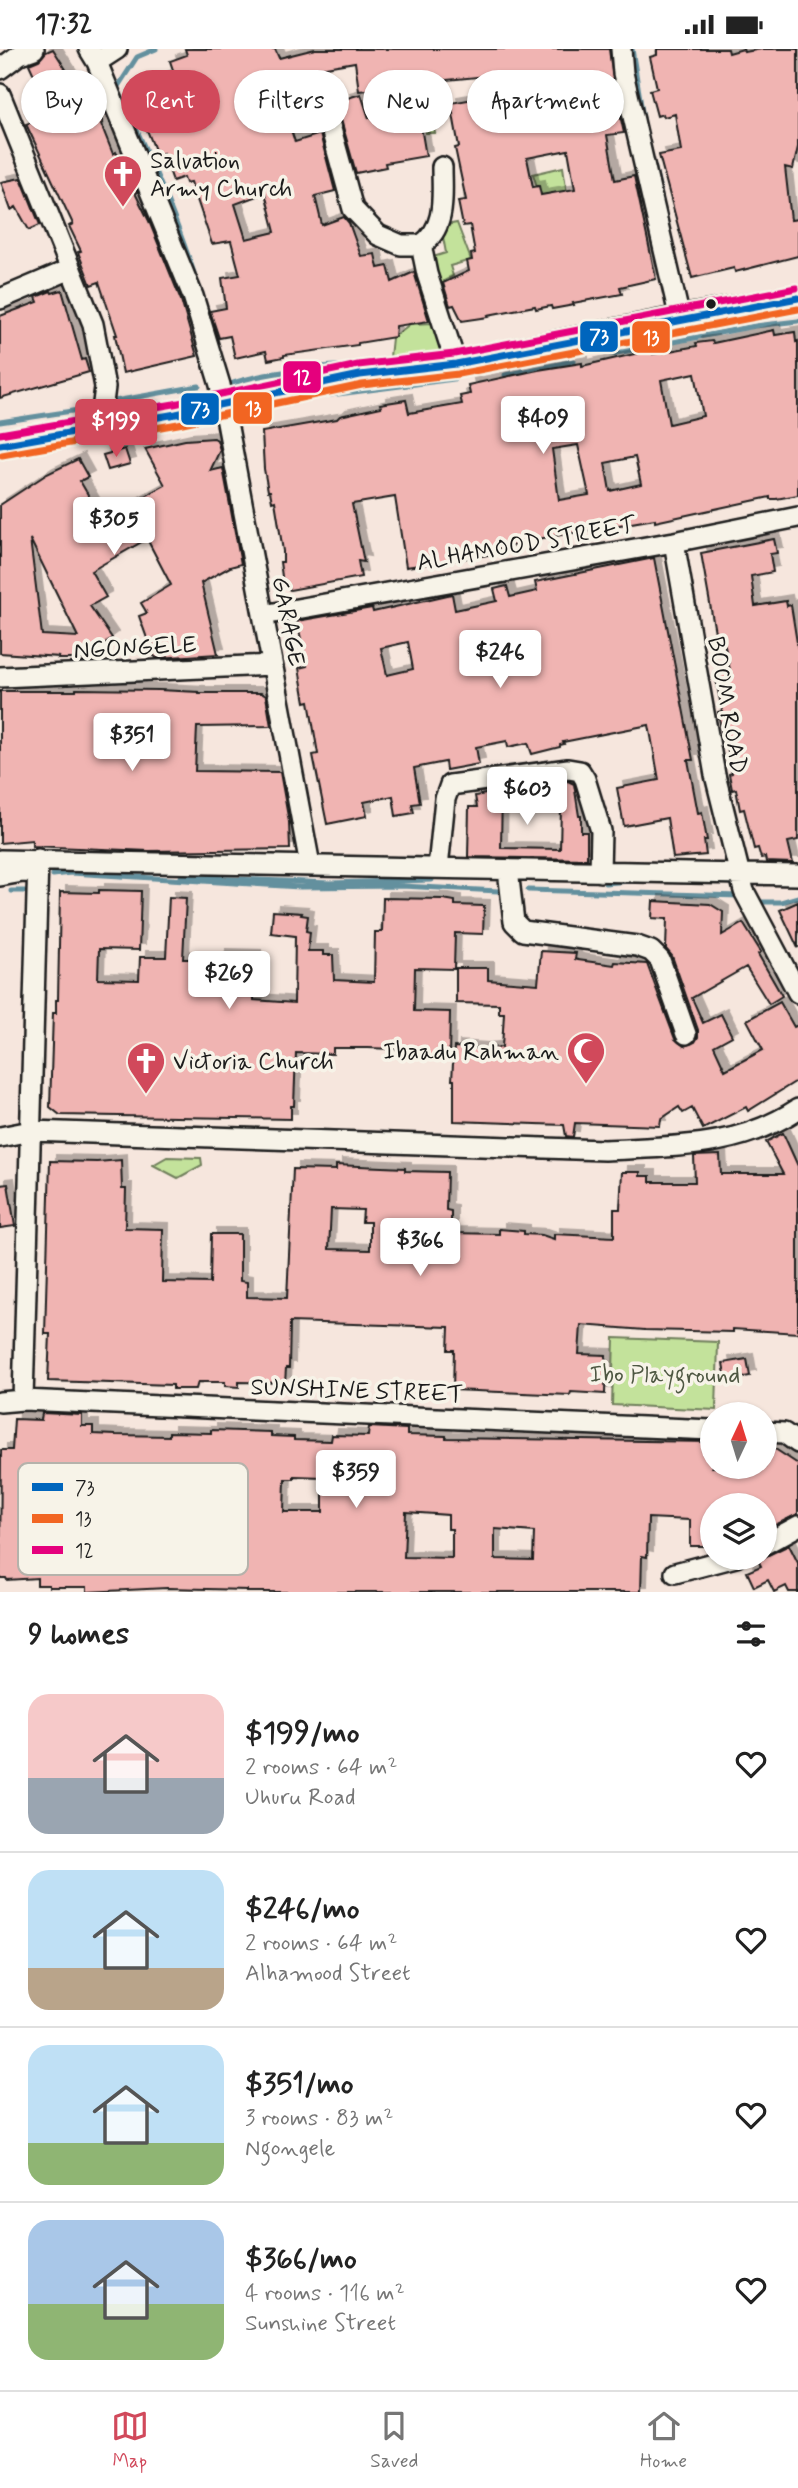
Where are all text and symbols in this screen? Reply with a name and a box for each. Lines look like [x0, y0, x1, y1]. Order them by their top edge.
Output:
text: 17:32 [35, 8, 92, 42]
chip: Buy [21, 70, 107, 133]
chip: Rent [121, 70, 220, 133]
chip: Filters [234, 70, 349, 133]
chip: New [363, 70, 453, 133]
chip: Apartment [467, 70, 624, 133]
place label: Salvation Army Church [150, 146, 292, 205]
church icon: Salvation Army Church [102, 153, 144, 208]
unlabelled marker [704, 297, 718, 311]
line badge: 73 [579, 320, 619, 353]
line badge: 13 [631, 320, 671, 354]
text: 73 [589, 325, 609, 350]
text: 13 [643, 326, 659, 351]
line badge: 12 [282, 360, 322, 394]
text: 12 [293, 366, 311, 391]
line badge: 13 [232, 391, 273, 425]
line badge: 73 [180, 392, 220, 426]
text: 13 [245, 397, 261, 422]
pin: $409 [502, 397, 584, 456]
text: 73 [190, 398, 210, 423]
pin: $199 [75, 399, 157, 459]
text: $409 [517, 404, 569, 434]
text: $199 [91, 407, 141, 437]
pin: $305 [73, 497, 155, 557]
text: $305 [89, 505, 139, 535]
street label: ALHAMOOD STREET [414, 510, 639, 579]
street label: GARAGE [264, 574, 311, 669]
street label: NGONGELE [73, 630, 197, 667]
pin: $246 [459, 631, 541, 690]
street label: BOOM ROAD [699, 634, 754, 776]
text: $246 [475, 638, 525, 668]
pin: $351 [91, 713, 173, 773]
text: $351 [109, 721, 155, 751]
pin: $603 [486, 767, 568, 827]
text: $603 [503, 775, 551, 805]
pin: $269 [188, 951, 270, 1011]
text: $269 [204, 959, 254, 989]
mosque icon: Ibaadu Rahman [565, 1030, 607, 1085]
place label: Ibaadu Rahman [383, 1037, 559, 1068]
church icon: Victoria Church [125, 1040, 167, 1095]
place label: Victoria Church [173, 1047, 334, 1078]
pin: $366 [379, 1219, 461, 1278]
text: $366 [396, 1226, 444, 1256]
park label: Ibo Playground [590, 1360, 740, 1394]
street label: SUNSHINE STREET [250, 1372, 464, 1411]
north arrow [700, 1402, 777, 1479]
map controls [700, 1402, 777, 1570]
pin: $359 [315, 1451, 397, 1510]
text: $359 [332, 1458, 380, 1488]
legend [18, 1463, 248, 1575]
text: 73 [75, 1476, 95, 1501]
button: layers [700, 1493, 777, 1570]
text: 13 [75, 1507, 92, 1532]
text: 12 [75, 1539, 94, 1564]
text: 9 homes [28, 1615, 129, 1654]
icon: filters [732, 1615, 770, 1653]
text: $199/mo [245, 1714, 360, 1753]
icon: home [84, 1722, 168, 1806]
icon: heart [732, 1745, 770, 1783]
text: 2 rooms · 64 m² [245, 1753, 397, 1783]
text: Uhuru Road [245, 1783, 355, 1813]
text: $246/mo [245, 1890, 359, 1929]
icon: home [84, 1898, 168, 1982]
icon: heart [732, 1921, 770, 1959]
text: 2 rooms · 64 m² [245, 1929, 397, 1959]
text: Alhamood Street [245, 1959, 411, 1989]
text: $351/mo [245, 2065, 354, 2104]
icon: home [84, 2073, 168, 2157]
icon: heart [732, 2096, 770, 2134]
text: 3 rooms · 83 m² [245, 2104, 393, 2134]
text: Ngongele [245, 2134, 335, 2164]
text: $366/mo [245, 2240, 357, 2279]
icon: home [84, 2248, 168, 2332]
icon: heart [732, 2271, 770, 2309]
text: 4 rooms · 116 m² [245, 2279, 405, 2309]
text: Sunshine Street [245, 2309, 396, 2339]
tab: Map [111, 2407, 149, 2474]
tab: Saved [370, 2407, 418, 2474]
tab: Home [640, 2407, 687, 2474]

